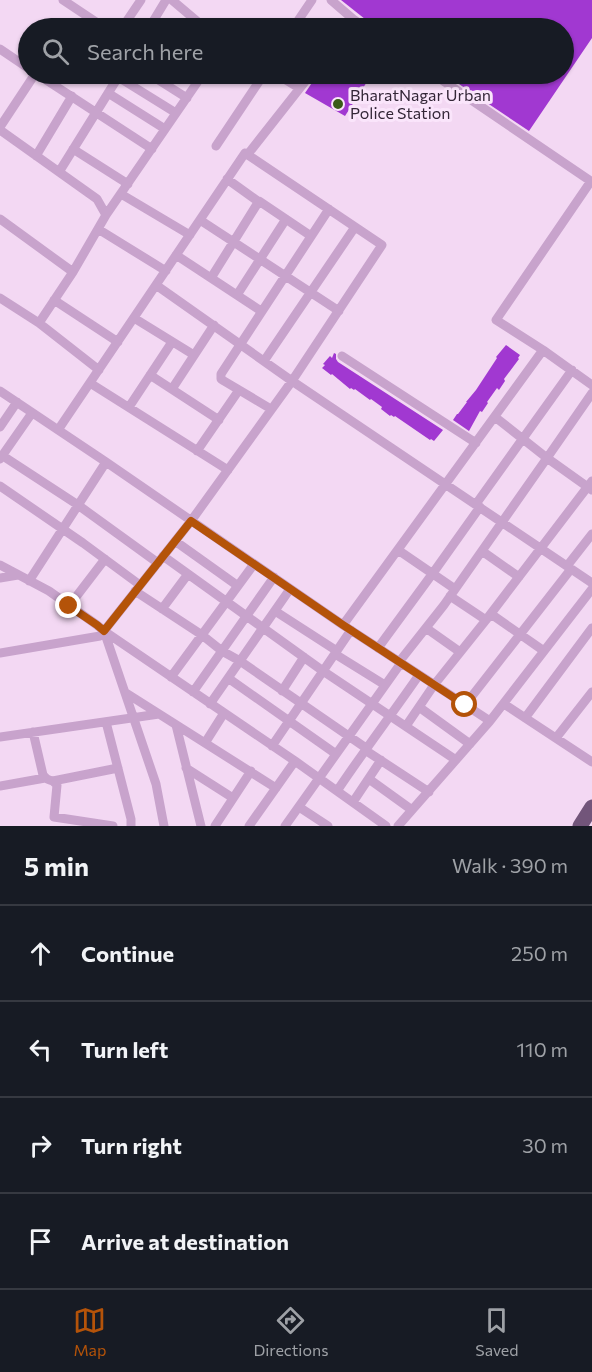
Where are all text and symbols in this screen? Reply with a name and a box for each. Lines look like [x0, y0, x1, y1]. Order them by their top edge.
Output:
search box [18, 18, 574, 84]
icon: search [39, 35, 72, 68]
text: Search here [87, 38, 203, 65]
place label: BharatNagar Urban Police Station [350, 85, 491, 122]
marker: BharatNagar Urban Police Station [331, 97, 345, 111]
route end [55, 592, 81, 618]
route start [451, 691, 477, 717]
text: 5 min [24, 850, 89, 881]
text: Walk · 390 m [452, 853, 568, 877]
icon: ahead [24, 937, 57, 970]
text: Continue [81, 940, 174, 967]
text: 250 m [511, 941, 568, 965]
icon: left [24, 1033, 57, 1066]
text: Turn left [81, 1036, 168, 1063]
text: 110 m [517, 1037, 568, 1061]
icon: right [24, 1129, 57, 1162]
text: Turn right [81, 1132, 182, 1159]
text: 30 m [522, 1133, 568, 1157]
icon: arrive [24, 1225, 57, 1258]
text: Arrive at destination [81, 1228, 289, 1255]
tab: Map [73, 1304, 106, 1359]
tab: Directions [253, 1304, 328, 1359]
tab: Saved [475, 1304, 519, 1359]

